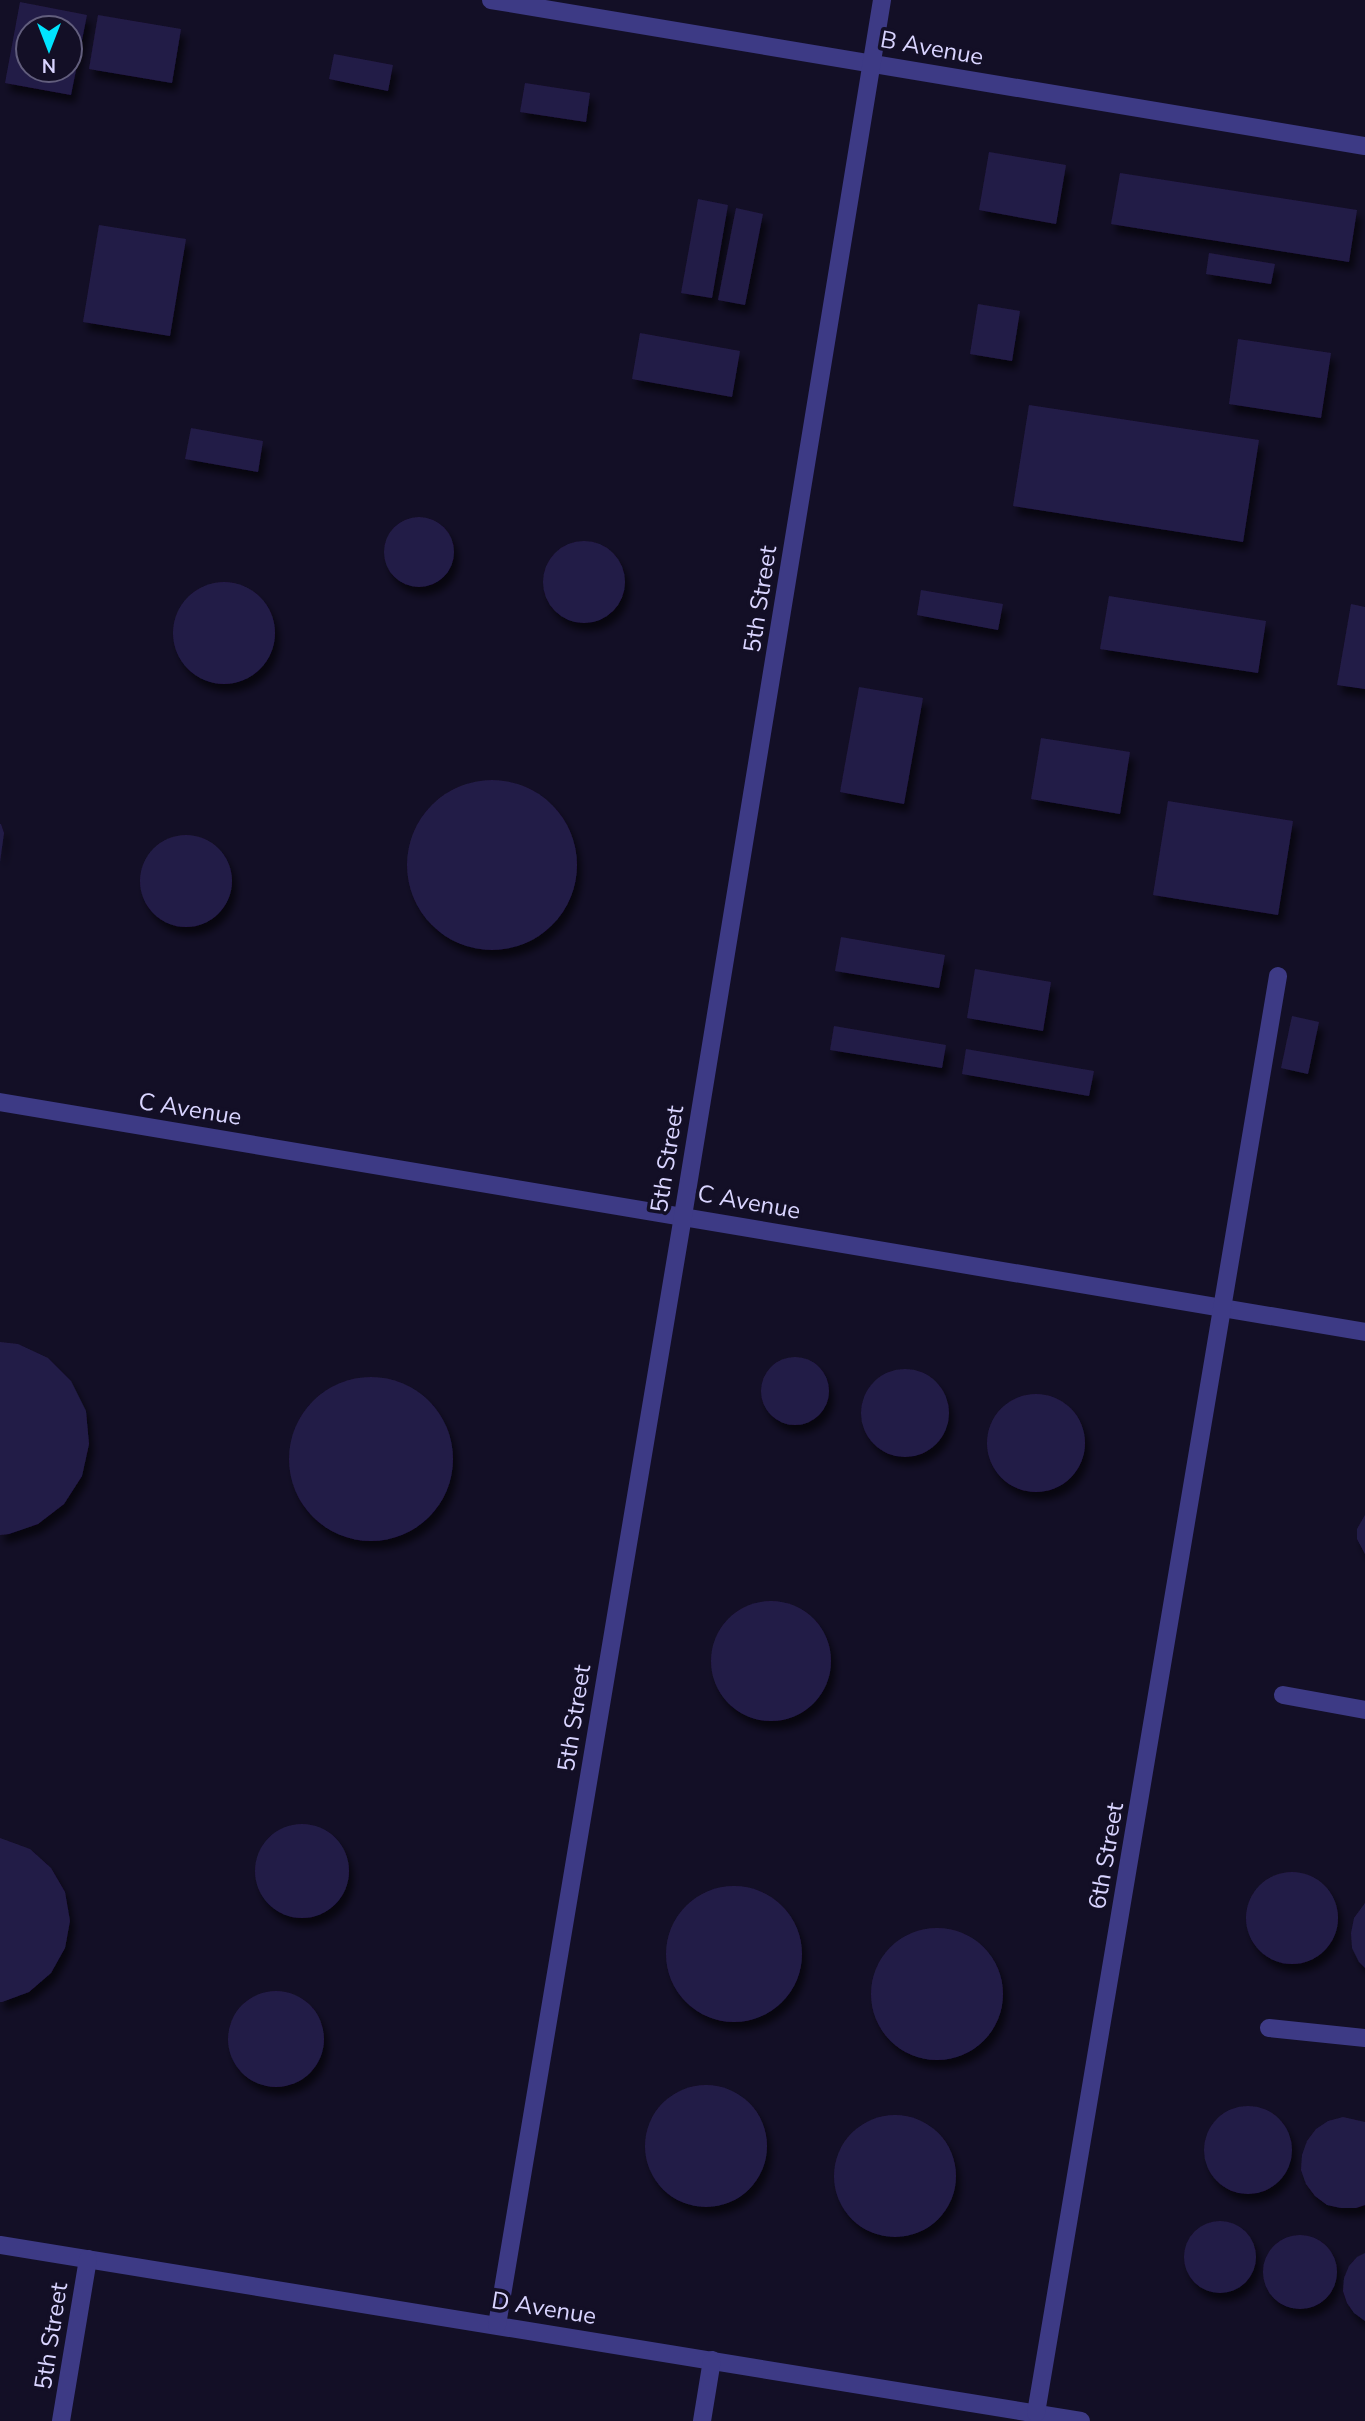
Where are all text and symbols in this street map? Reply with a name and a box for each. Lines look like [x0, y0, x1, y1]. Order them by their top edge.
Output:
north arrow [14, 14, 84, 84]
street label: B Avenue [878, 23, 986, 73]
text: N [42, 52, 56, 78]
street label: 5th Street [736, 543, 784, 655]
street label: C Avenue [136, 1085, 244, 1133]
street label: 5th Street [643, 1103, 691, 1215]
street label: C Avenue [695, 1177, 803, 1227]
street label: 5th Street [550, 1662, 598, 1774]
street label: 6th Street [1081, 1799, 1131, 1912]
street label: 5th Street [27, 2280, 75, 2392]
street label: D Avenue [489, 2284, 599, 2332]

